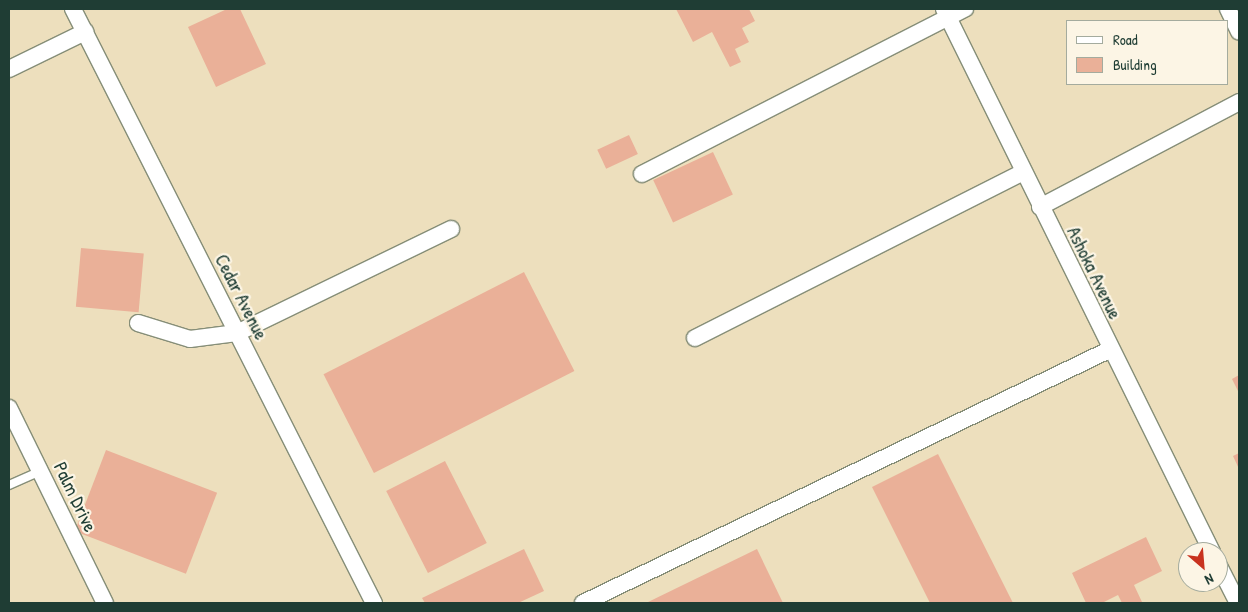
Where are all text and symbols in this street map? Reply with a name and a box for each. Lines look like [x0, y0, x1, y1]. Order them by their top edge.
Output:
legend [1066, 20, 1228, 85]
text: Road [1113, 29, 1138, 50]
text: Building [1113, 54, 1157, 75]
street label: Ashoka Avenue [1062, 223, 1126, 323]
street label: Cedar Avenue [210, 251, 272, 343]
street label: Palm Drive [48, 458, 102, 536]
north arrow [1178, 542, 1228, 592]
text: N [1202, 570, 1217, 590]

